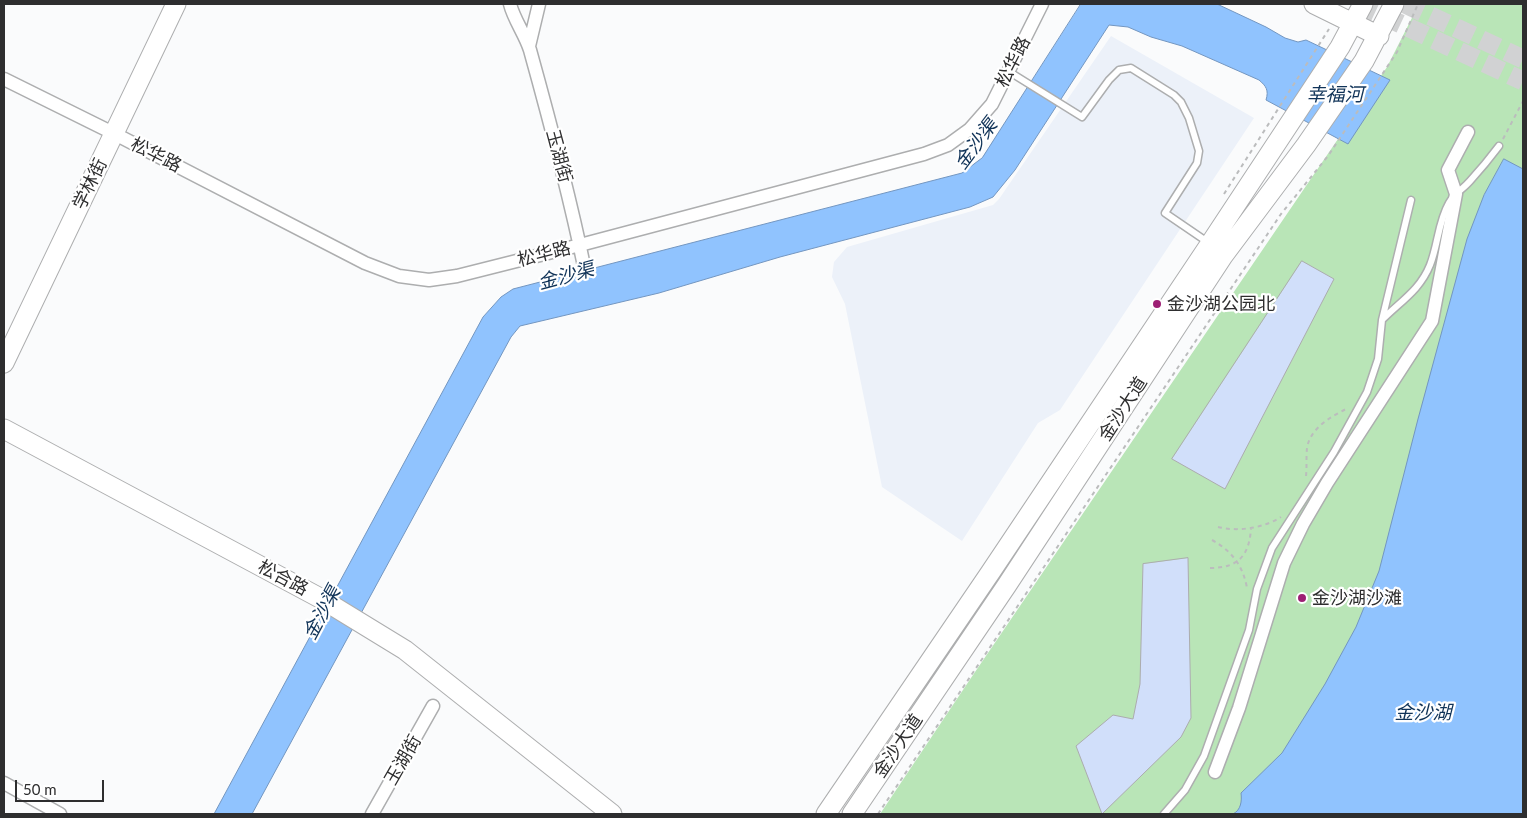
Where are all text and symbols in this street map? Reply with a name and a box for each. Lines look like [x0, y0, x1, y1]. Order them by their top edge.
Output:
street label: 松华路 [991, 33, 1035, 91]
water label: 幸福河 [1307, 84, 1363, 106]
water label: 金沙渠 [950, 114, 1002, 174]
street label: 玉湖街 [542, 127, 576, 185]
street label: 松华路 [127, 133, 185, 177]
street label: 学林街 [68, 155, 112, 213]
street label: 松华路 [515, 237, 573, 271]
water label: 金沙渠 [536, 258, 596, 294]
place label: 金沙湖公园北 [1167, 293, 1275, 315]
marker: 金沙湖公园北 [1151, 298, 1163, 310]
street label: 金沙大道 [1094, 373, 1152, 445]
street label: 松合路 [254, 556, 312, 600]
water label: 金沙渠 [299, 582, 345, 644]
place label: 金沙湖沙滩 [1312, 587, 1402, 609]
marker: 金沙湖沙滩 [1296, 592, 1308, 604]
water label: 金沙湖 [1395, 702, 1451, 724]
street label: 金沙大道 [869, 710, 927, 782]
street label: 玉湖街 [380, 731, 426, 789]
scale bar [18, 770, 106, 802]
text: 50 m [23, 780, 57, 798]

